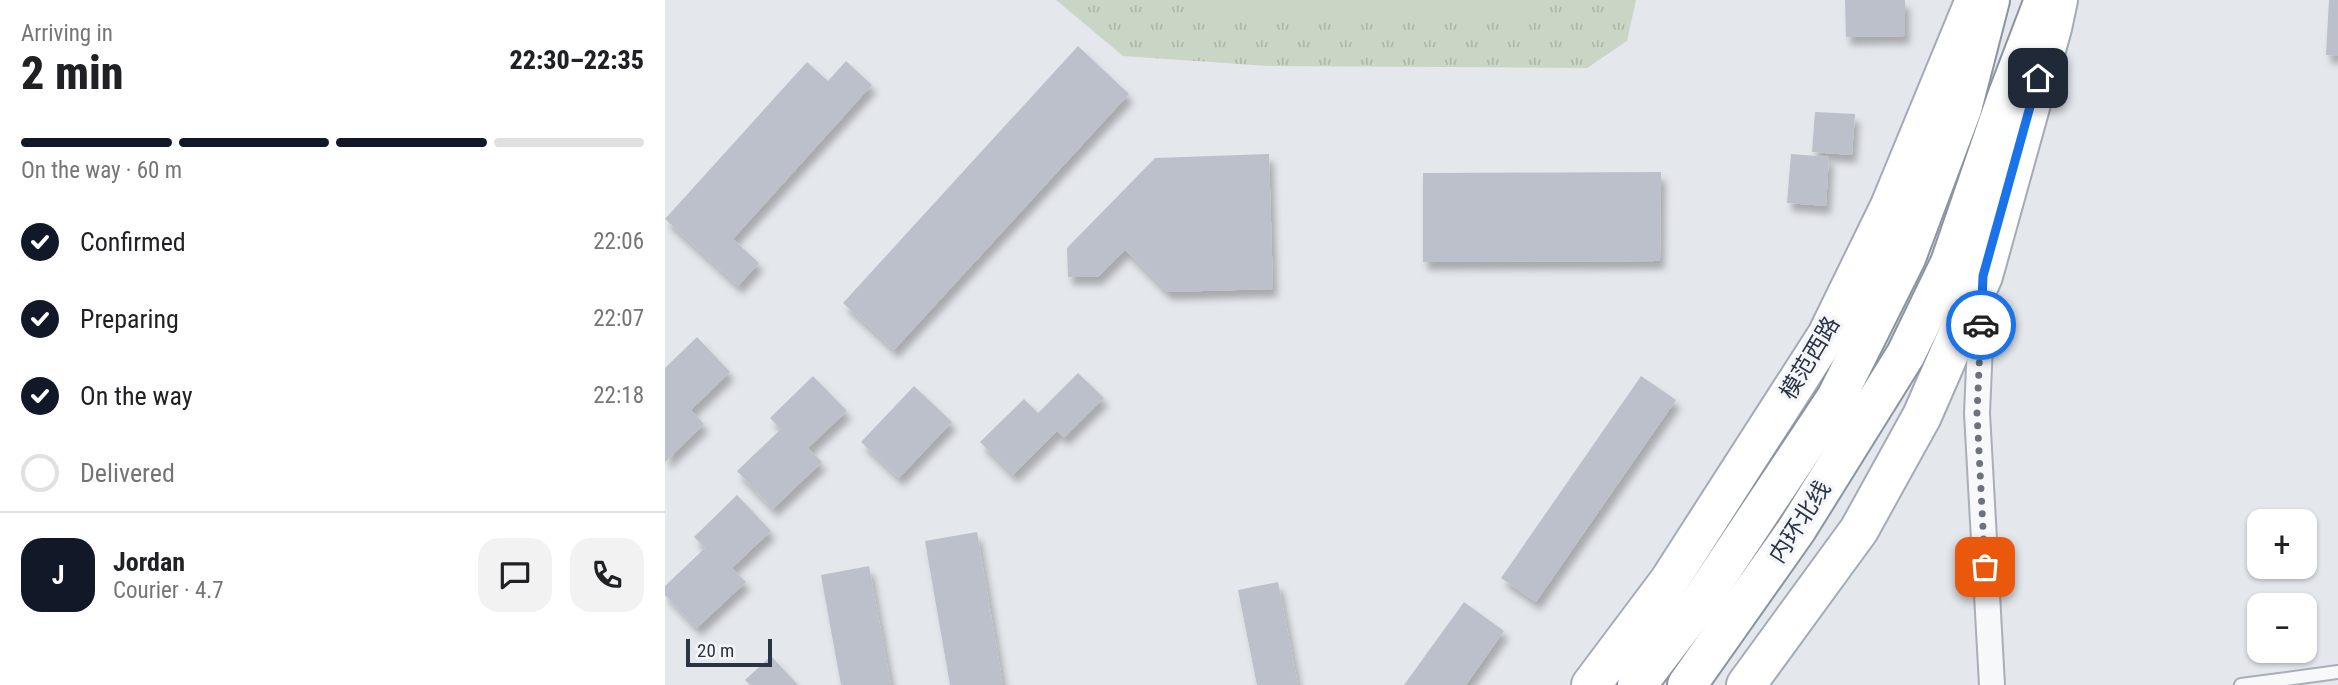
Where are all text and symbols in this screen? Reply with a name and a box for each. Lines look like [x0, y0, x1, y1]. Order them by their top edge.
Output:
text: Arriving in [21, 20, 113, 47]
text: 22:30–22:35 [510, 45, 644, 75]
text: 2 min [21, 46, 124, 100]
pin [2008, 48, 2068, 108]
icon: home [2019, 59, 2057, 97]
text: On the way · 60 m [21, 157, 182, 184]
icon: check [21, 223, 59, 261]
text: Confirmed [80, 227, 186, 257]
text: 22:06 [593, 228, 644, 255]
courier [1946, 290, 2016, 360]
icon: check [21, 300, 59, 338]
text: Preparing [80, 304, 179, 334]
text: 22:07 [593, 305, 644, 332]
icon: car [1962, 306, 2000, 344]
street label: 模范西路 [1775, 312, 1845, 404]
icon: check [21, 377, 59, 415]
text: On the way [80, 381, 193, 411]
text: 22:18 [593, 382, 644, 409]
text: Delivered [80, 458, 175, 488]
street label: 内环北线 [1764, 476, 1836, 568]
map controls [2247, 509, 2317, 663]
button: + [2247, 509, 2317, 579]
pin [1955, 537, 2015, 597]
button: chat [478, 538, 552, 612]
button: phone [570, 538, 644, 612]
text: Jordan [113, 547, 185, 577]
icon: bag [1966, 548, 2004, 586]
text: J [52, 560, 64, 590]
text: Courier · 4.7 [113, 577, 224, 604]
button: − [2247, 593, 2317, 663]
scale bar [686, 636, 772, 668]
text: 20 m [697, 639, 734, 662]

